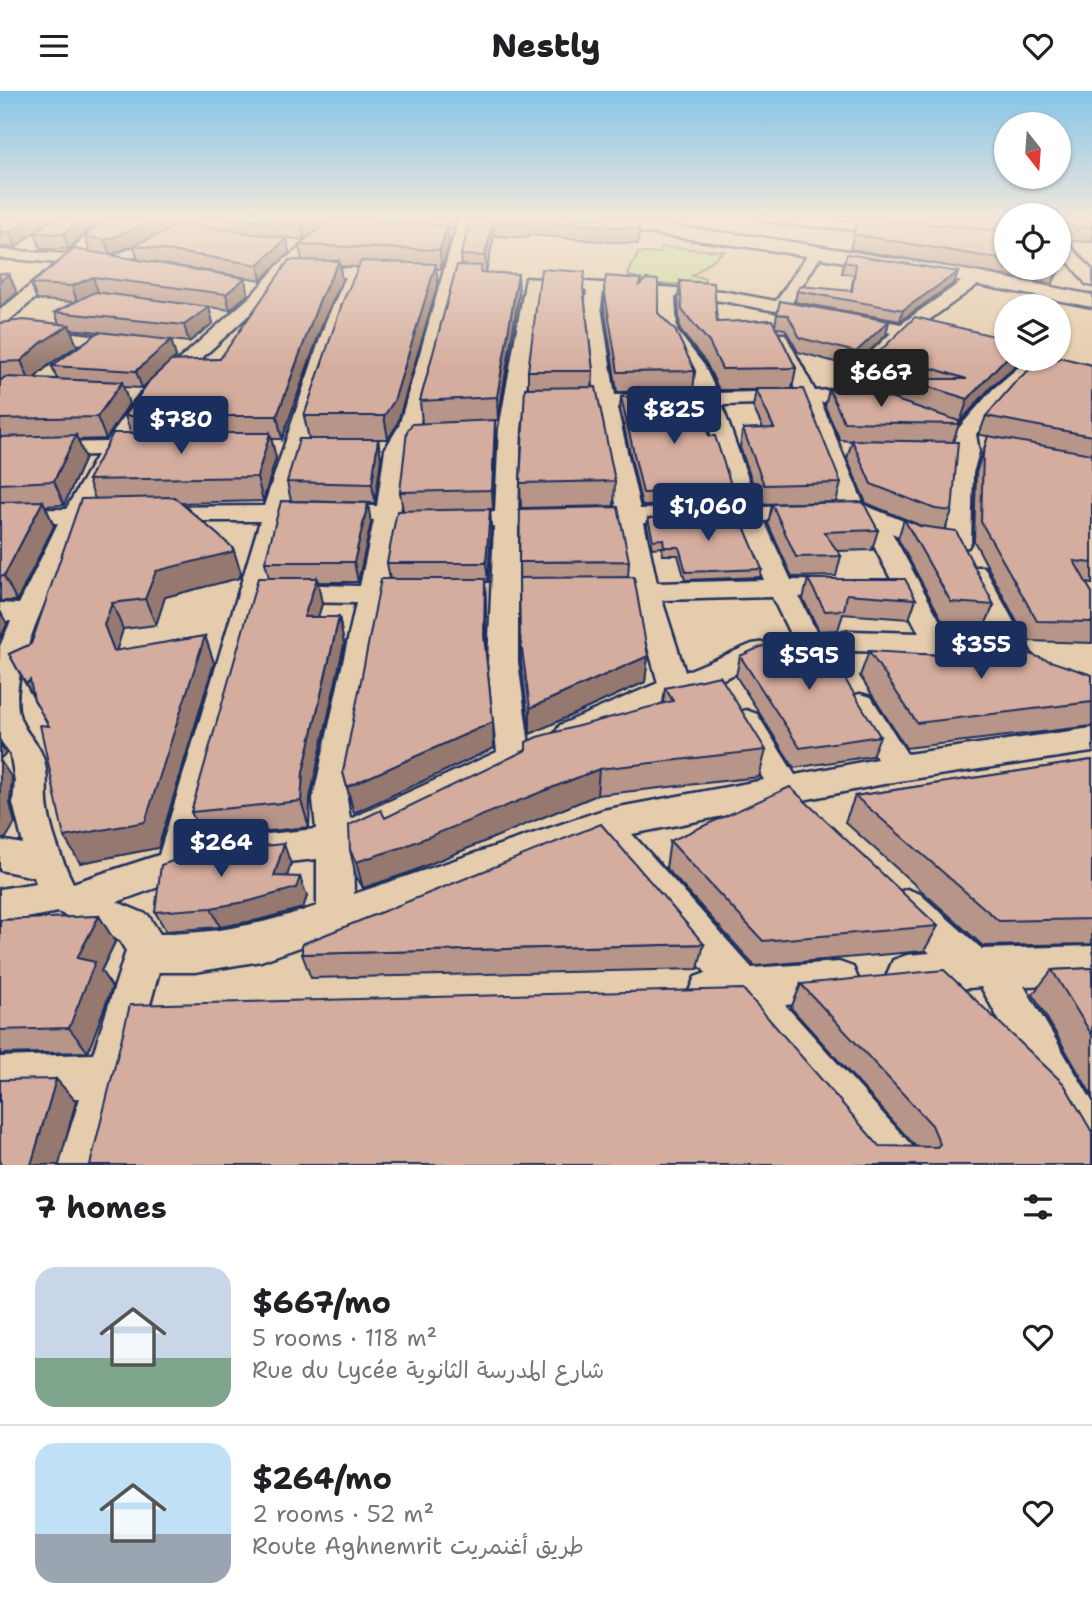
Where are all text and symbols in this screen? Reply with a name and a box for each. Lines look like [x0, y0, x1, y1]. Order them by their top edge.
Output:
text: Nestly [491, 24, 601, 67]
icon: menu [35, 27, 73, 65]
icon: heart [1019, 27, 1057, 65]
north arrow [994, 112, 1071, 189]
map controls [994, 112, 1071, 371]
button: locate [994, 203, 1071, 280]
button: layers [994, 294, 1071, 371]
pin: $667 [840, 349, 922, 409]
text: $667 [850, 357, 912, 387]
pin: $825 [633, 387, 715, 446]
text: $825 [643, 394, 705, 424]
pin: $780 [140, 397, 222, 456]
text: $780 [149, 404, 213, 434]
pin: $1,060 [651, 483, 765, 543]
text: $1,060 [669, 491, 747, 521]
pin: $355 [940, 621, 1022, 681]
text: $355 [951, 629, 1011, 659]
pin: $595 [768, 633, 850, 692]
text: $595 [779, 640, 839, 670]
pin: $264 [180, 819, 262, 879]
text: $264 [189, 827, 253, 857]
text: 7 homes [35, 1187, 167, 1228]
icon: filters [1019, 1188, 1057, 1226]
text: $667/mo [252, 1282, 391, 1323]
icon: home [91, 1295, 175, 1379]
icon: heart [1019, 1318, 1057, 1356]
text: 5 rooms · 118 m² [252, 1323, 437, 1353]
text: Rue du Lycée شارع المدرسة الثانوية [252, 1355, 604, 1385]
text: $264/mo [252, 1458, 392, 1499]
icon: home [91, 1471, 175, 1555]
icon: heart [1019, 1494, 1057, 1532]
text: 2 rooms · 52 m² [252, 1499, 434, 1529]
text: Route Aghnemrit طريق أغنمريت [252, 1531, 584, 1561]

